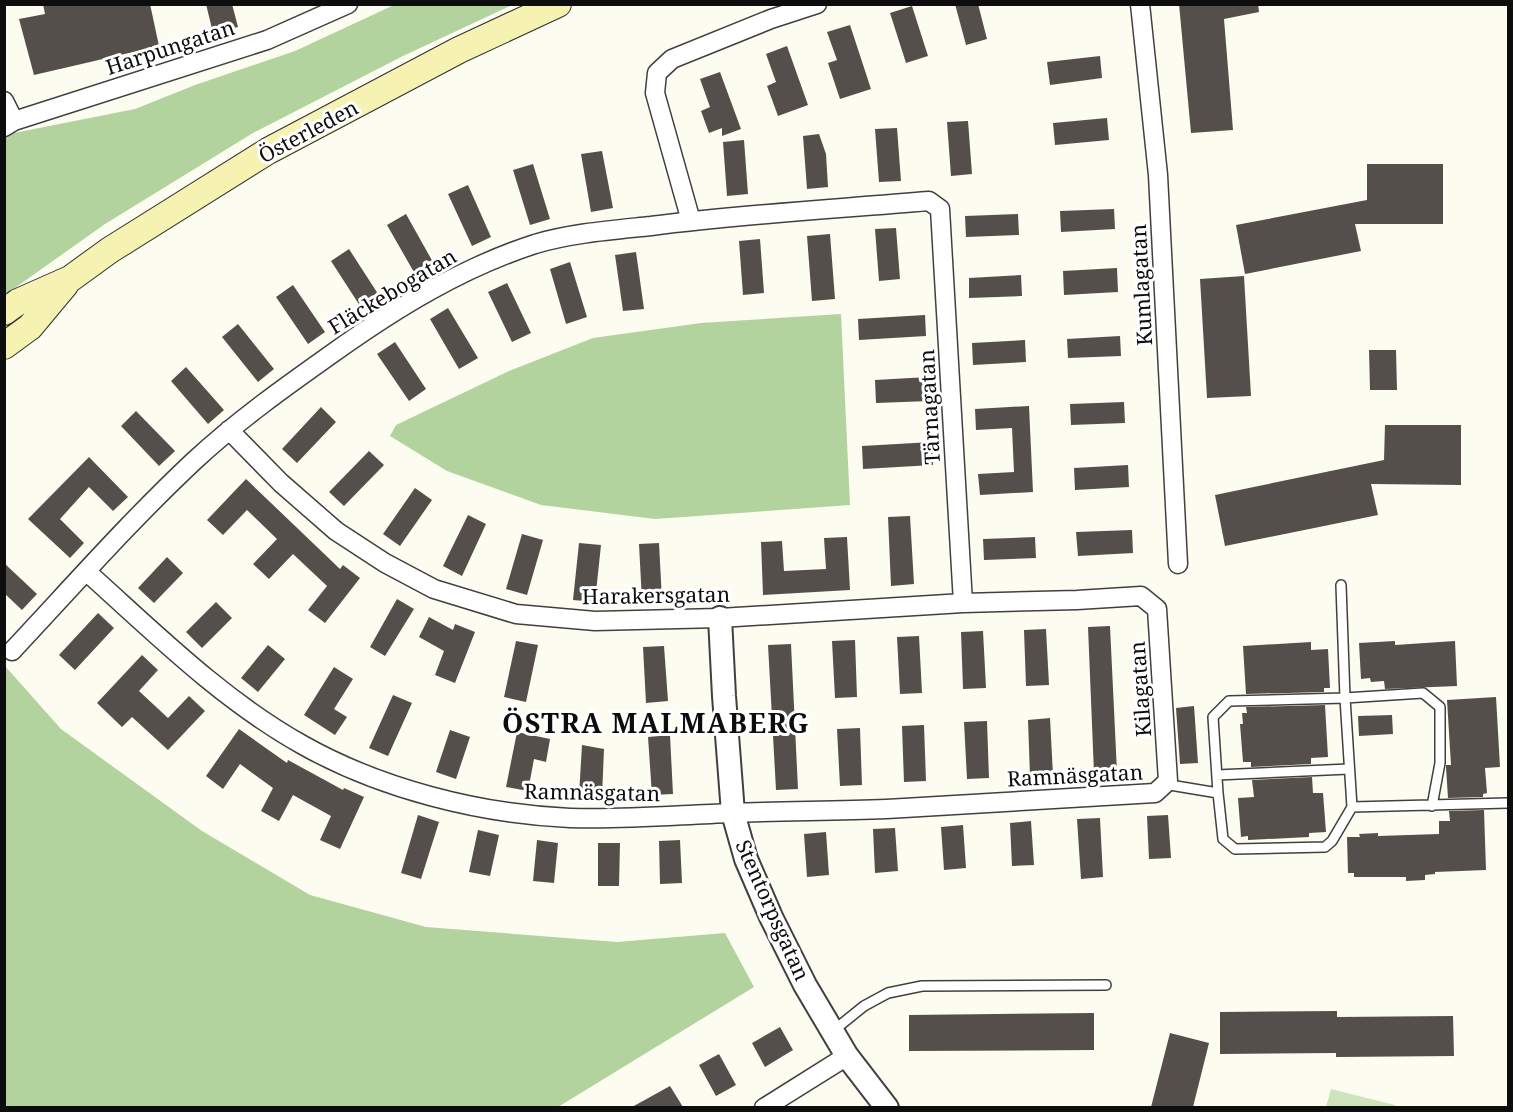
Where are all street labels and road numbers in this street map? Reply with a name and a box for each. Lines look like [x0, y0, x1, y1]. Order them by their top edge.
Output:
street label: Harpungatan [102, 13, 238, 81]
street label: Österleden [253, 93, 363, 169]
street label: Kumlagatan [1124, 224, 1158, 346]
street label: Fläckebogatan [323, 242, 461, 340]
street label: Tärnagatan [912, 349, 946, 465]
street label: Harakersgatan [582, 580, 730, 610]
street label: Kilagatan [1123, 640, 1157, 738]
street label: Ramnäsgatan [1006, 757, 1144, 793]
street label: Ramnäsgatan [524, 777, 660, 807]
street label: Stentorpsgatan [729, 835, 817, 985]

